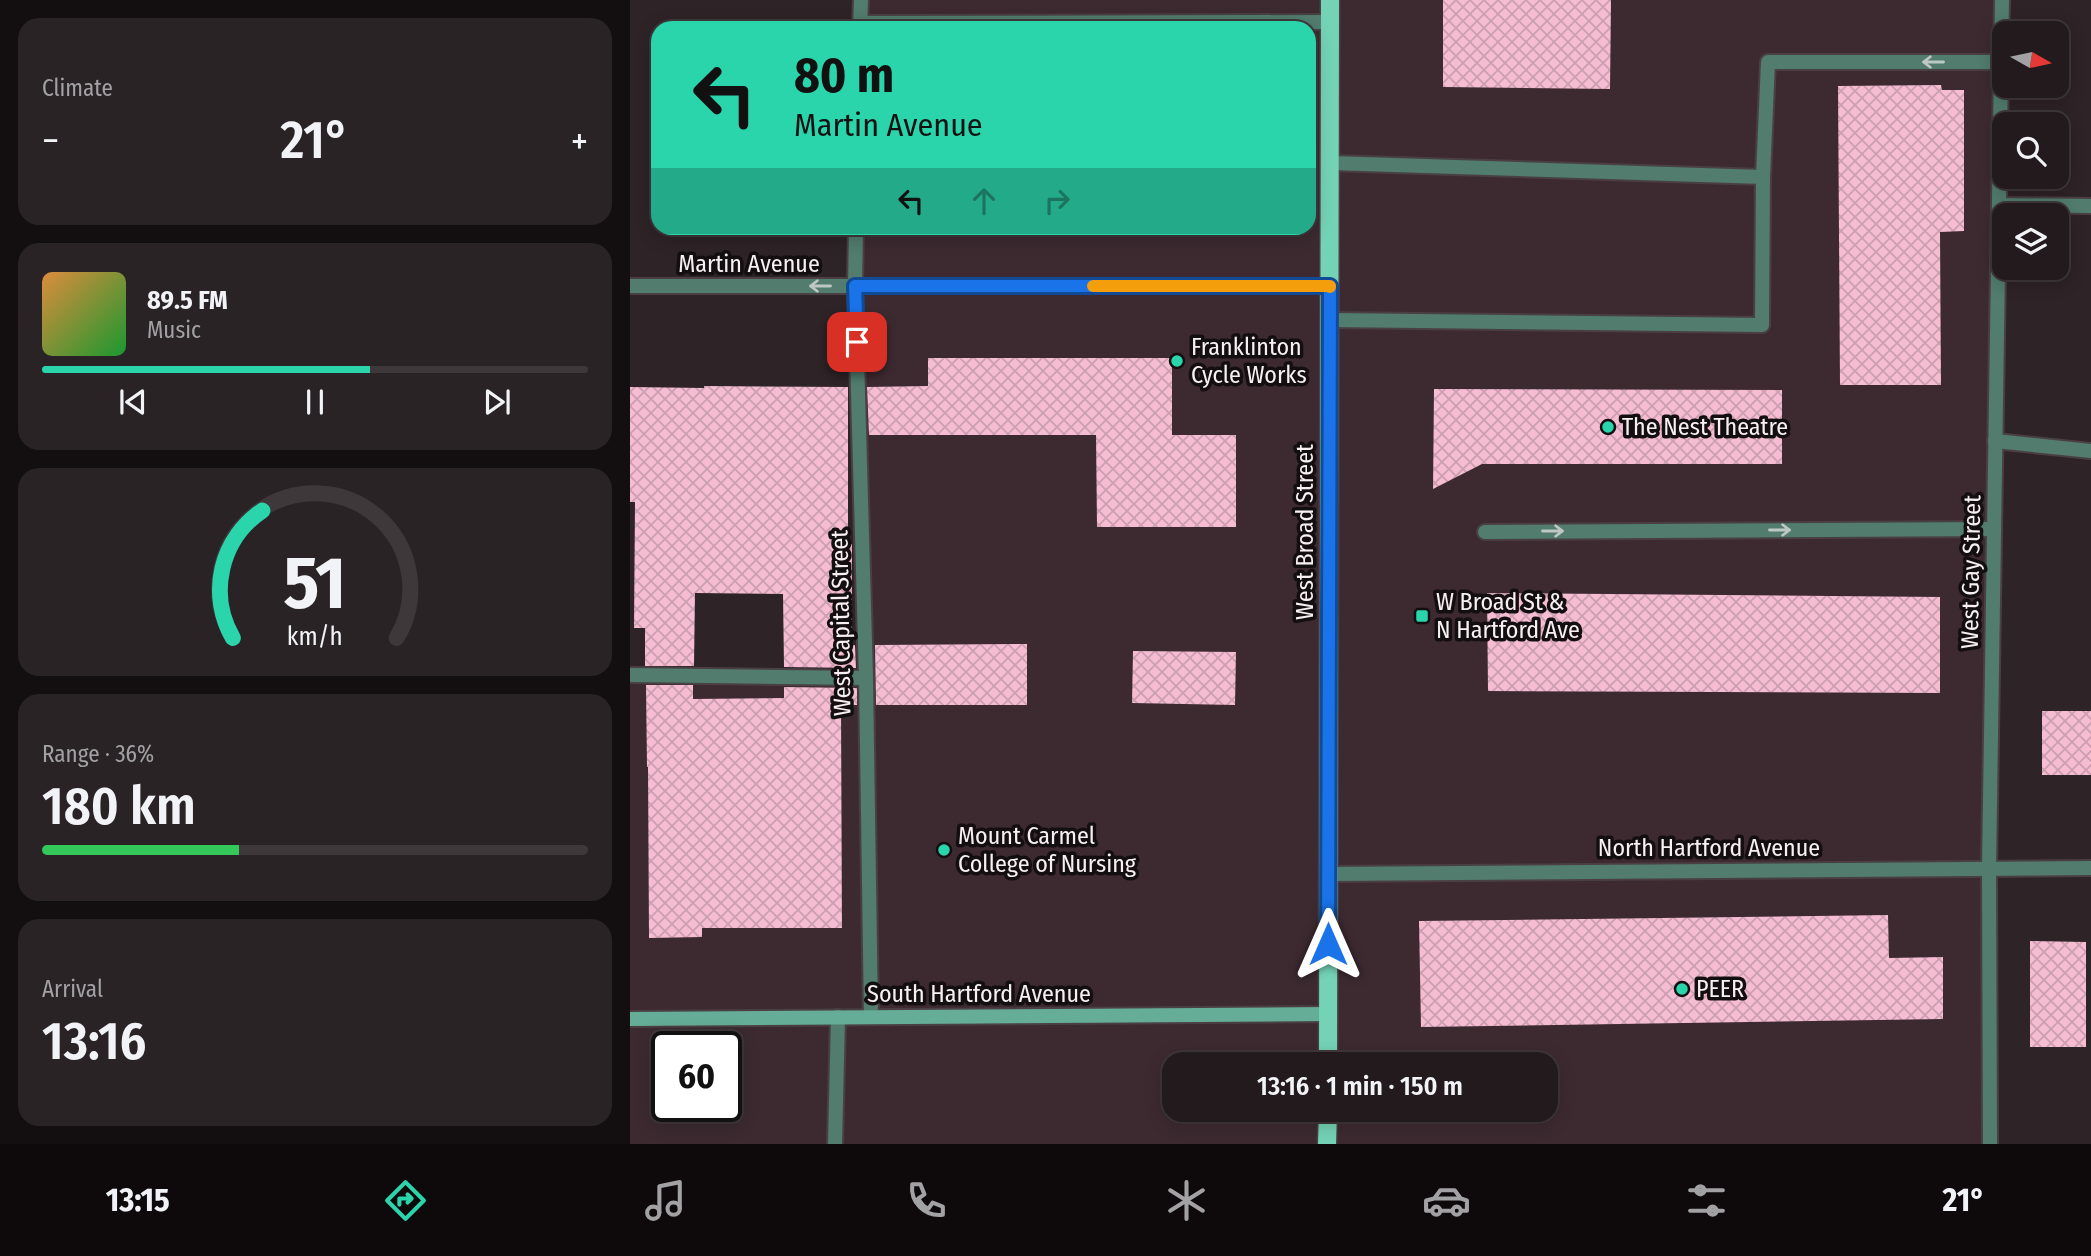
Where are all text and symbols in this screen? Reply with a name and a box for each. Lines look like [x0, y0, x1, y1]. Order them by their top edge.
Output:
north arrow [1992, 21, 2068, 98]
map controls [1992, 21, 2069, 280]
text: 80 m [794, 46, 894, 105]
icon: left [679, 49, 770, 140]
one-way arrow [1922, 55, 1945, 69]
text: Climate [42, 74, 113, 102]
text: Martin Avenue [794, 106, 983, 144]
text: 21° [280, 109, 349, 172]
button: search [1992, 112, 2069, 189]
text: − [42, 118, 59, 164]
text: + [571, 118, 588, 164]
icon: left [892, 182, 930, 220]
icon: ahead [965, 182, 1003, 220]
icon: right [1038, 182, 1076, 220]
button: layers [1992, 203, 2069, 280]
street label: Martin Avenue [678, 250, 820, 278]
one-way arrow [809, 279, 832, 293]
text: 89.5 FM [147, 285, 228, 316]
pin [827, 312, 887, 372]
text: Music [147, 316, 201, 344]
icon: arrive [838, 323, 876, 361]
place label: Franklinton Cycle Works [1191, 333, 1307, 389]
marker: Franklinton Cycle Works [1169, 353, 1185, 369]
icon: previous [114, 383, 152, 421]
icon: pause [296, 383, 334, 421]
icon: next [478, 383, 516, 421]
place label: The Nest Theatre [1622, 413, 1788, 441]
marker: The Nest Theatre [1600, 419, 1616, 435]
street label: West Broad Street [1291, 444, 1319, 620]
street label: West Gay Street [1956, 495, 1986, 649]
one-way arrow [1769, 523, 1792, 537]
one-way arrow [1541, 524, 1564, 538]
street label: West Capital Street [825, 530, 857, 716]
text: 51 [284, 540, 346, 627]
place label: W Broad St & N Hartford Ave [1436, 588, 1580, 644]
marker: W Broad St & N Hartford Ave [1414, 608, 1430, 624]
text: km/h [287, 622, 343, 652]
text: Range · 36% [42, 740, 154, 768]
text: 180 km [42, 775, 196, 838]
place label: Mount Carmel College of Nursing [958, 822, 1137, 878]
street label: North Hartford Avenue [1598, 834, 1820, 862]
marker: Mount Carmel College of Nursing [936, 842, 952, 858]
position arrow [1291, 907, 1365, 981]
text: Arrival [42, 975, 103, 1003]
place label: PEER [1696, 975, 1744, 1003]
street label: South Hartford Avenue [867, 980, 1091, 1008]
marker: PEER [1674, 981, 1690, 997]
text: 13:16 [42, 1010, 146, 1073]
speed limit sign: 60 [651, 1031, 742, 1122]
text: 13:16 · 1 min · 150 m [1257, 1071, 1463, 1102]
icon: directions [381, 1176, 430, 1225]
icon: music [641, 1176, 690, 1225]
icon: phone [902, 1176, 951, 1225]
icon: climate [1162, 1176, 1211, 1225]
icon: car [1422, 1176, 1471, 1225]
icon: filters [1682, 1176, 1731, 1225]
text: 13:15 [106, 1181, 170, 1219]
text: 21° [1943, 1181, 1985, 1219]

